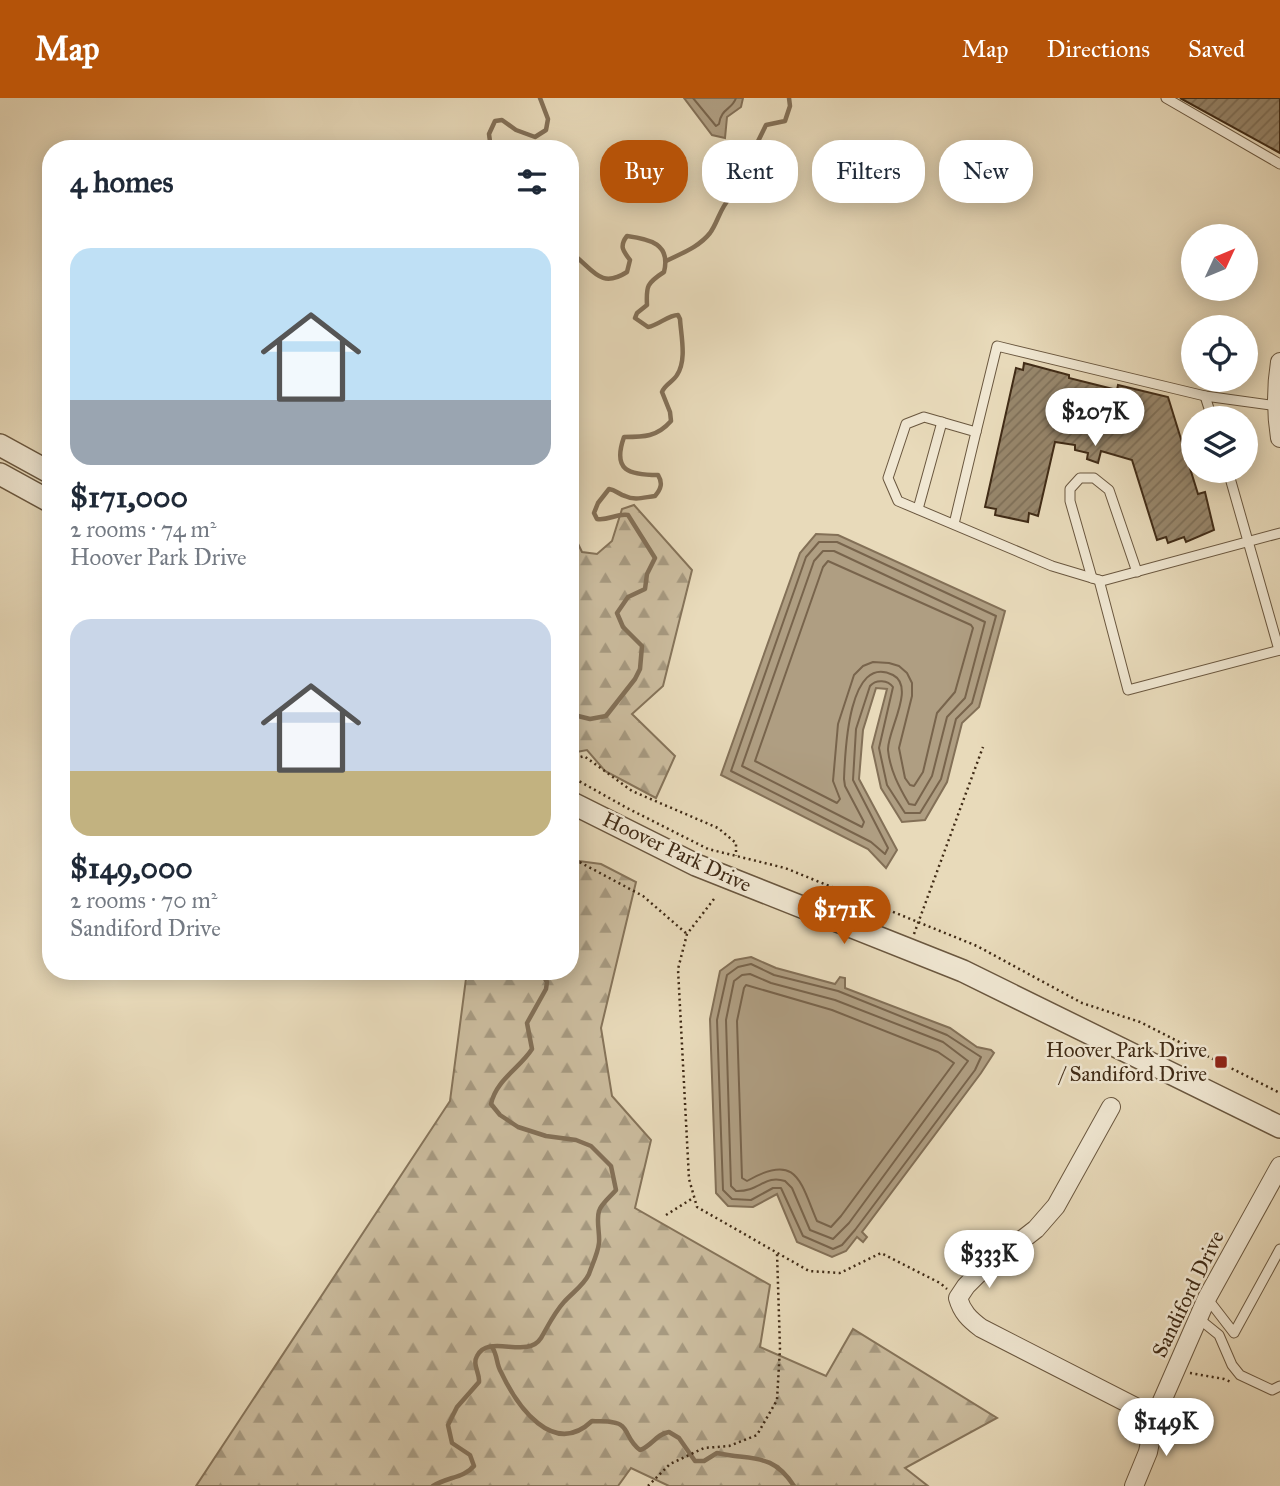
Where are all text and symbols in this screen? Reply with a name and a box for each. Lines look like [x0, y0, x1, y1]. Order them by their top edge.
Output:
text: Map [35, 29, 99, 69]
text: Map [962, 34, 1009, 64]
text: Directions [1047, 34, 1150, 64]
text: Saved [1188, 34, 1245, 64]
chip: Buy [600, 140, 688, 203]
chip: Rent [702, 140, 798, 203]
chip: Filters [812, 140, 925, 203]
chip: New [939, 140, 1033, 203]
icon: filters [513, 163, 551, 201]
text: 4 homes [70, 164, 174, 200]
north arrow [1181, 224, 1258, 301]
map controls [1181, 224, 1258, 483]
icon: home [248, 294, 374, 420]
button: locate [1181, 315, 1258, 392]
pin: $207K [1046, 388, 1144, 448]
text: $207K [1061, 397, 1129, 425]
button: layers [1181, 406, 1258, 483]
text: $171,000 [70, 479, 188, 515]
text: 2 rooms · 74 m² [70, 515, 216, 543]
text: Hoover Park Drive [70, 543, 247, 571]
icon: home [248, 665, 374, 791]
street label: Hoover Park Drive [598, 806, 756, 898]
text: $149,000 [70, 850, 193, 886]
text: 2 rooms · 70 m² [70, 886, 218, 914]
pin: $171K [795, 886, 893, 946]
text: $171K [814, 895, 874, 923]
text: Sandiford Drive [70, 914, 221, 942]
place label: Hoover Park Drive / Sandiford Drive [1046, 1037, 1207, 1087]
marker: Hoover Park Drive / Sandiford Drive [1213, 1054, 1229, 1070]
street label: Sandiford Drive [1146, 1226, 1230, 1362]
pin: $333K [940, 1230, 1038, 1290]
text: $333K [960, 1239, 1018, 1267]
pin: $149K [1117, 1398, 1215, 1458]
text: $149K [1134, 1407, 1198, 1435]

